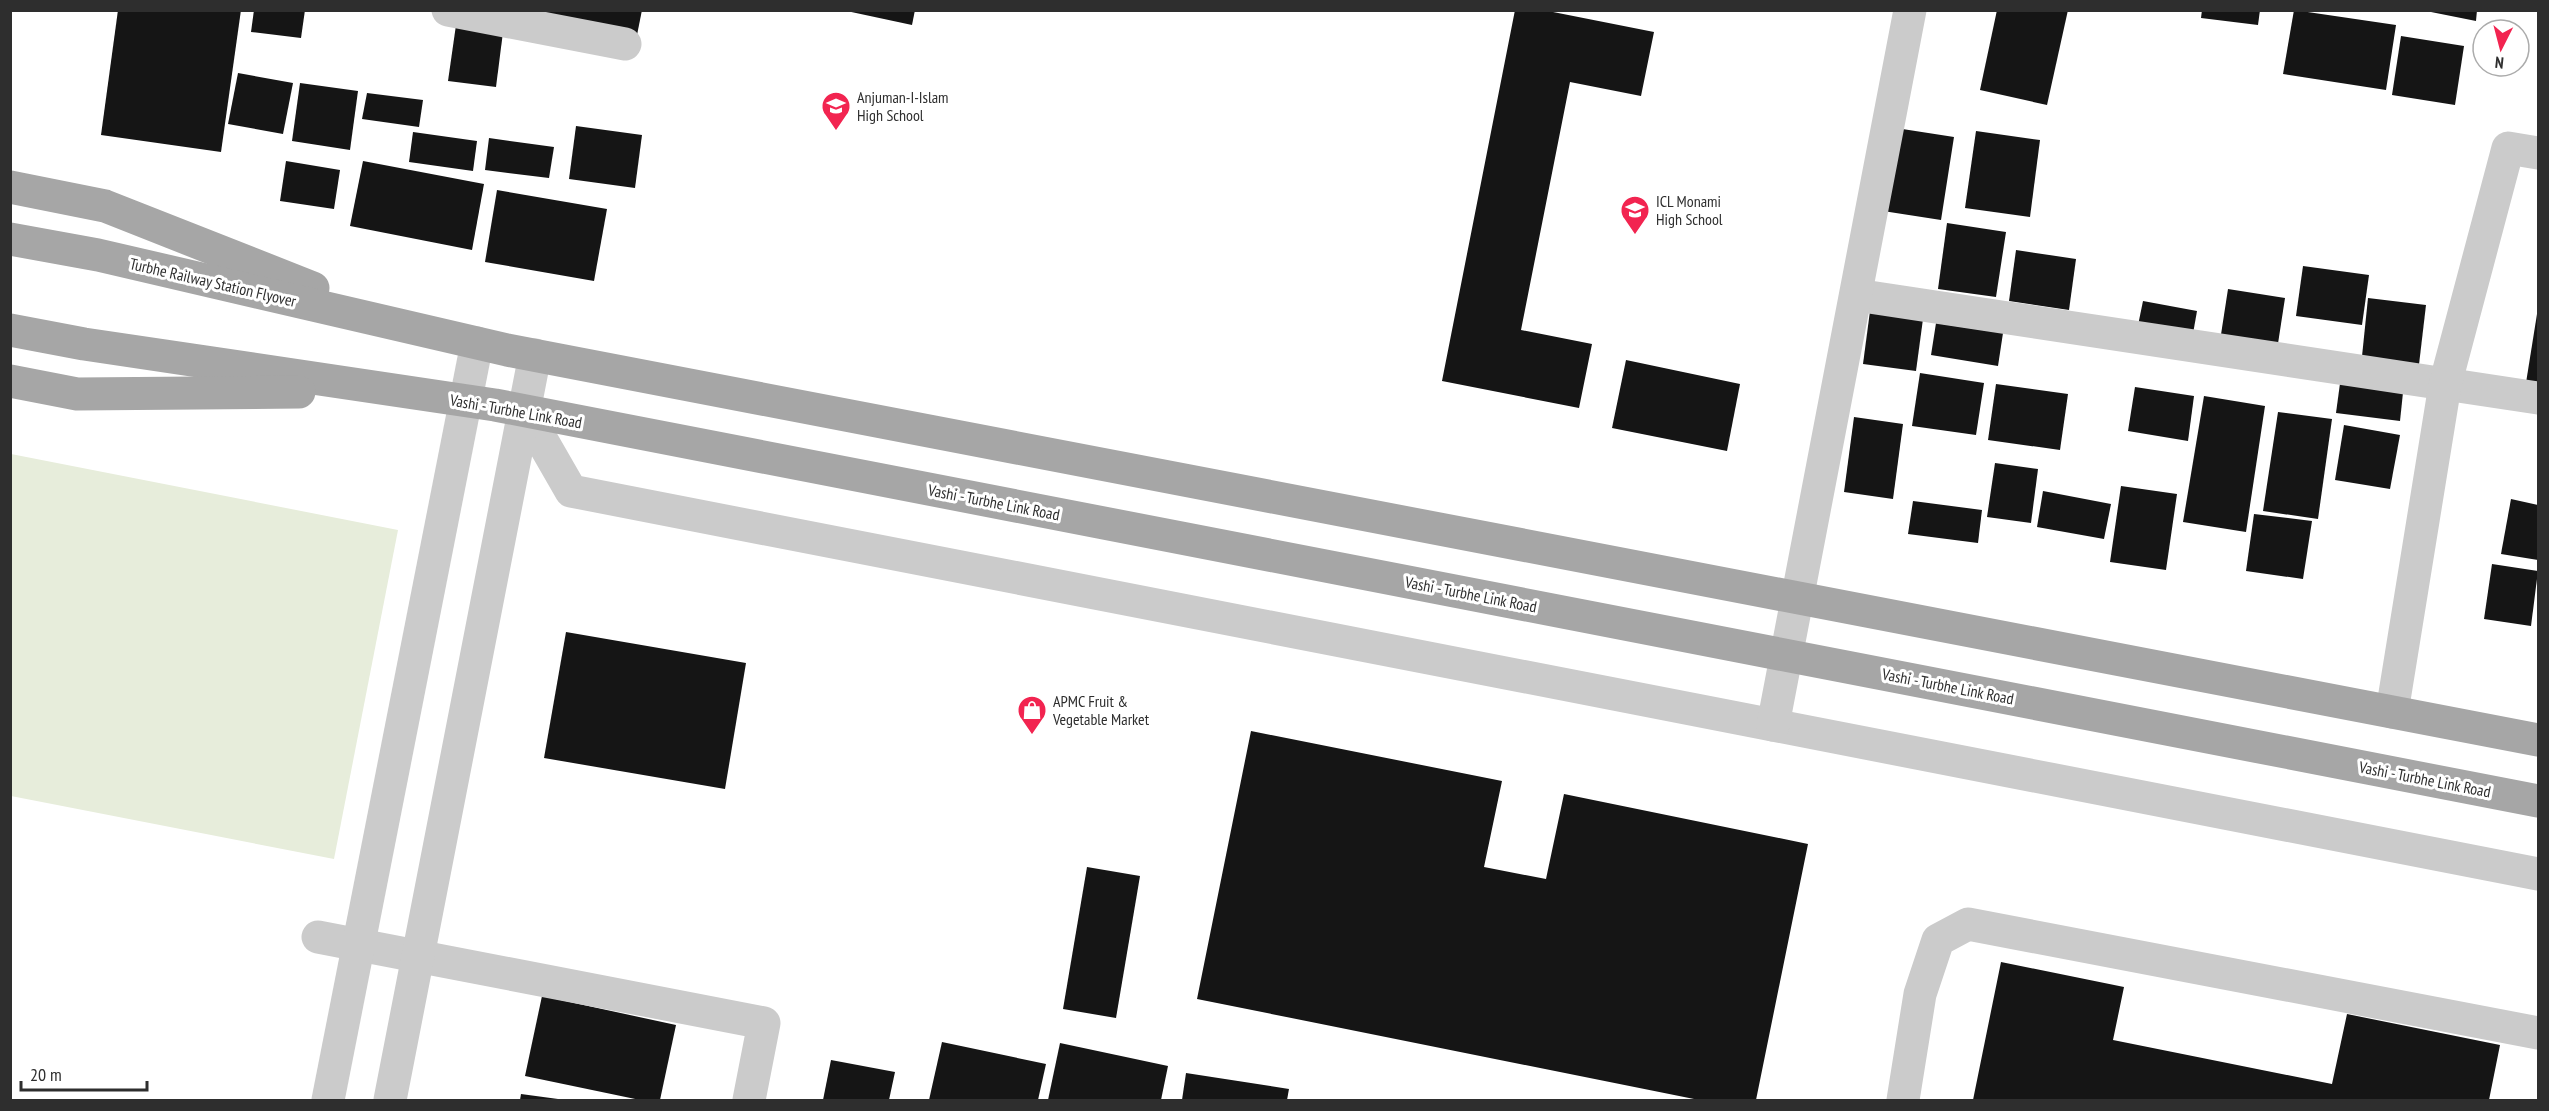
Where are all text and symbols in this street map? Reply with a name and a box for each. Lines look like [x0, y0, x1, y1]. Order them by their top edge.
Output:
north arrow [2471, 18, 2531, 78]
text: N [2494, 53, 2505, 73]
place label: Anjuman-I-Islam High School [857, 87, 949, 125]
school or university icon: Anjuman-I-Islam High School [820, 90, 852, 132]
place label: ICL Monami High School [1656, 191, 1723, 229]
school or university icon: ICL Monami High School [1619, 194, 1651, 236]
street label: Turbhe Railway Station Flyover [128, 253, 299, 311]
street label: Vashi - Turbhe Link Road [447, 389, 584, 432]
street label: Vashi - Turbhe Link Road [926, 479, 1062, 525]
street label: Vashi - Turbhe Link Road [1403, 571, 1539, 617]
street label: Vashi - Turbhe Link Road [1880, 663, 2016, 709]
place label: APMC Fruit & Vegetable Market [1052, 691, 1150, 729]
shop icon: APMC Fruit & Vegetable Market [1016, 694, 1048, 736]
street label: Vashi - Turbhe Link Road [2357, 756, 2493, 802]
scale bar [21, 1054, 147, 1092]
text: 20 m [30, 1063, 62, 1086]

